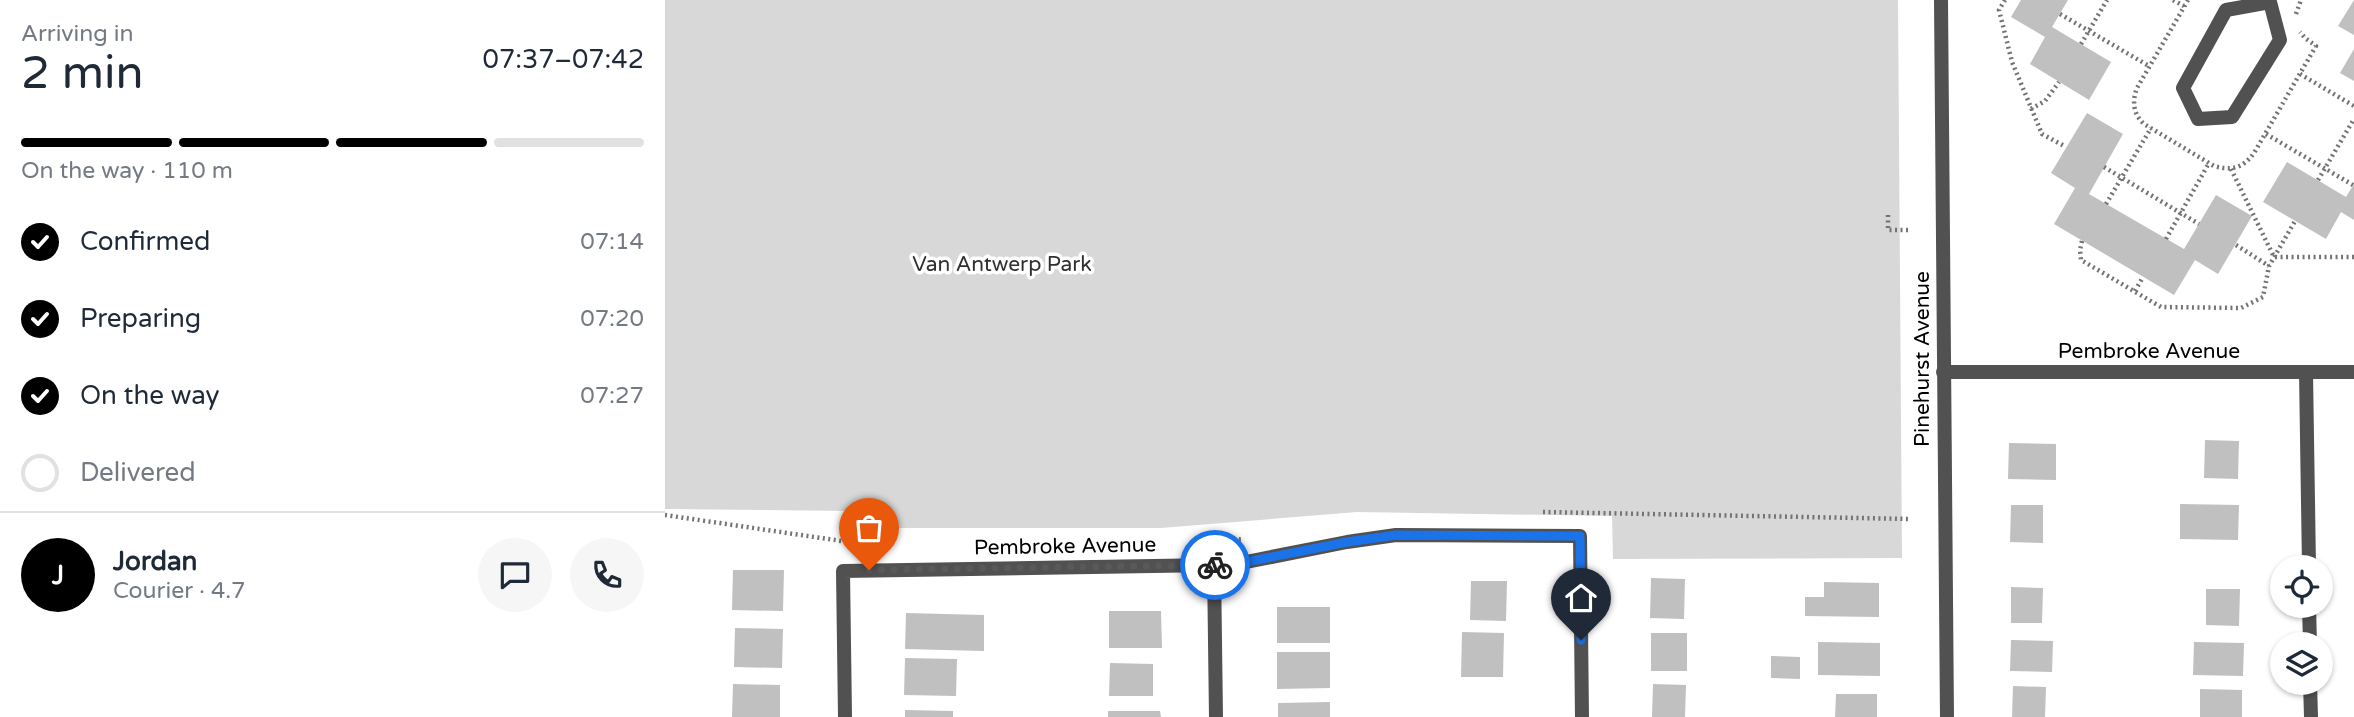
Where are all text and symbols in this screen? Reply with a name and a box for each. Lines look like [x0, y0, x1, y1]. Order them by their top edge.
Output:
text: Arriving in [21, 20, 134, 48]
text: 07:37–07:42 [483, 44, 644, 75]
text: 2 min [21, 46, 144, 101]
text: On the way · 110 m [21, 157, 233, 185]
icon: check [21, 223, 59, 261]
text: Confirmed [80, 226, 210, 257]
text: 07:14 [580, 228, 644, 256]
park label: Van Antwerp Park [912, 252, 1092, 277]
street label: Pinehurst Avenue [1910, 271, 1935, 447]
icon: check [21, 300, 59, 338]
text: Preparing [80, 303, 201, 334]
text: 07:20 [580, 305, 644, 333]
street label: Pembroke Avenue [2058, 339, 2240, 364]
icon: check [21, 377, 59, 415]
text: On the way [80, 380, 220, 411]
text: 07:27 [580, 382, 644, 410]
text: Delivered [80, 457, 196, 488]
pin [839, 498, 899, 570]
icon: bag [850, 509, 888, 547]
courier [1180, 530, 1250, 600]
street label: Pembroke Avenue [974, 532, 1157, 561]
button: chat [478, 538, 552, 612]
button: phone [570, 538, 644, 612]
text: Jordan [113, 546, 197, 577]
icon: bike [1196, 546, 1234, 584]
map controls [2270, 555, 2333, 695]
button: locate [2270, 555, 2333, 618]
text: J [52, 560, 64, 591]
pin [1551, 568, 1611, 640]
text: Courier · 4.7 [113, 577, 246, 605]
icon: home [1562, 579, 1600, 617]
button: layers [2270, 632, 2333, 695]

